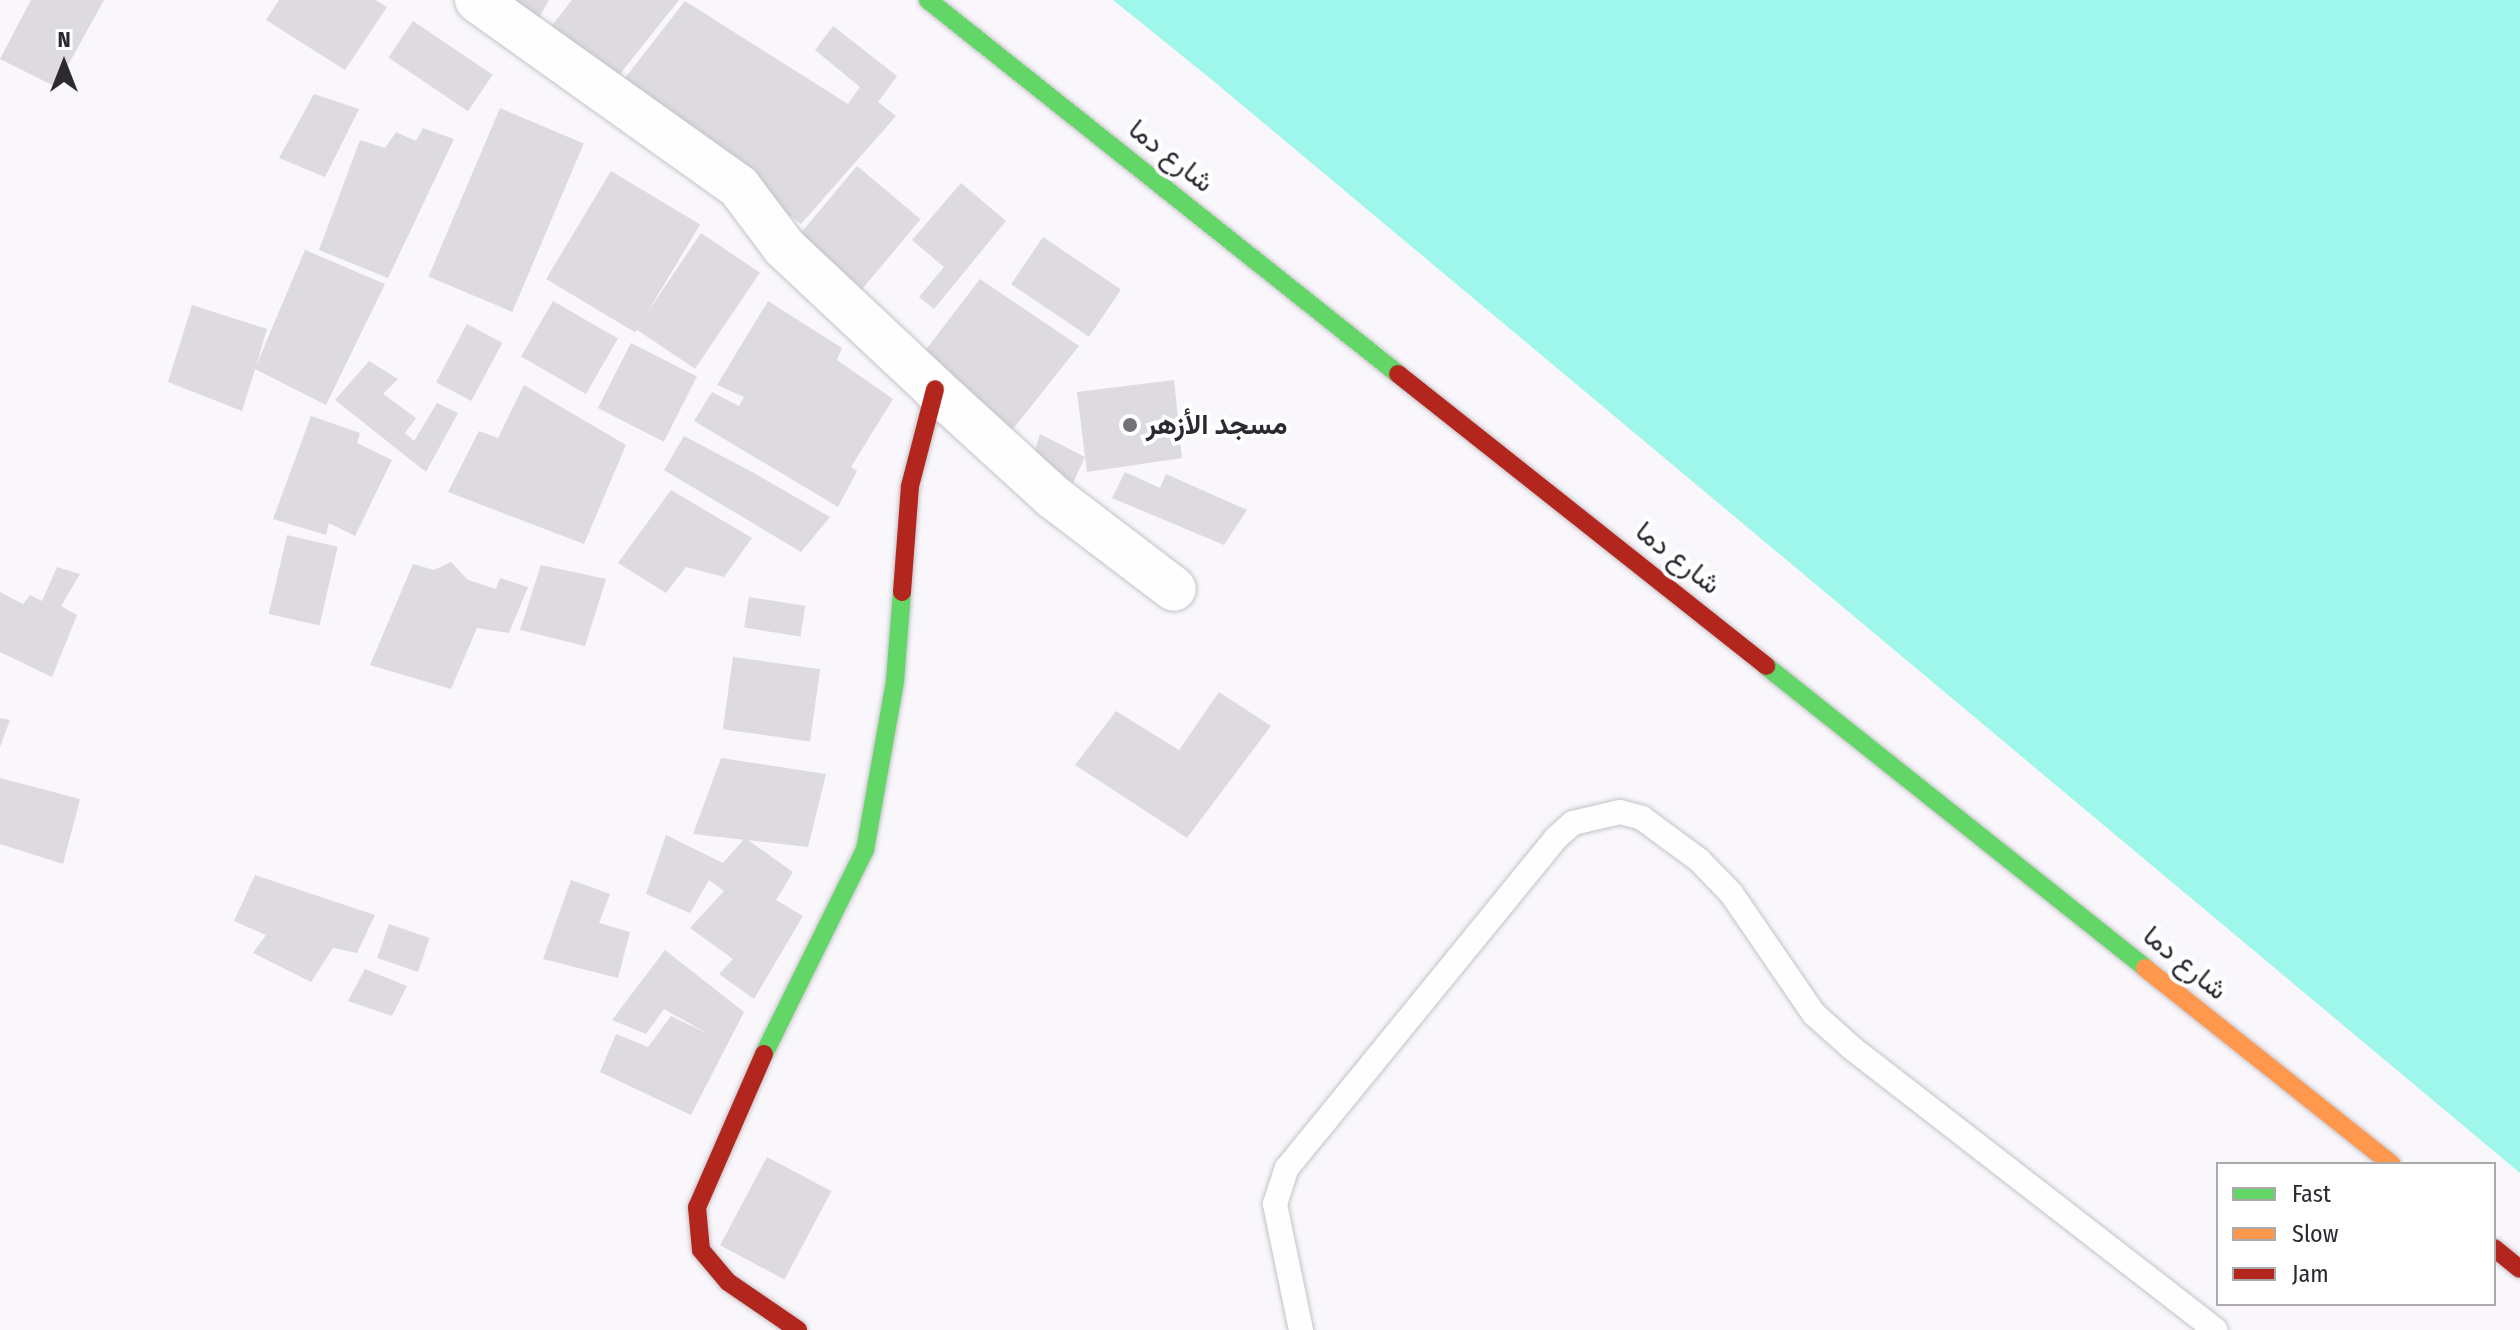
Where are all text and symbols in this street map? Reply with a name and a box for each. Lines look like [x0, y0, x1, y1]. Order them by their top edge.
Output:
north arrow [24, 24, 104, 104]
text: N [57, 26, 71, 53]
street label: شارع دما [1122, 112, 1220, 200]
place label: مسجد الأزهر [1146, 408, 1288, 442]
marker: مسجد الأزهر [1121, 416, 1139, 434]
street label: شارع دما [1629, 514, 1727, 602]
street label: شارع دما [2136, 919, 2234, 1007]
legend [2216, 1162, 2496, 1306]
text: Fast [2292, 1180, 2331, 1208]
text: Slow [2292, 1220, 2338, 1248]
text: Jam [2292, 1260, 2329, 1288]

